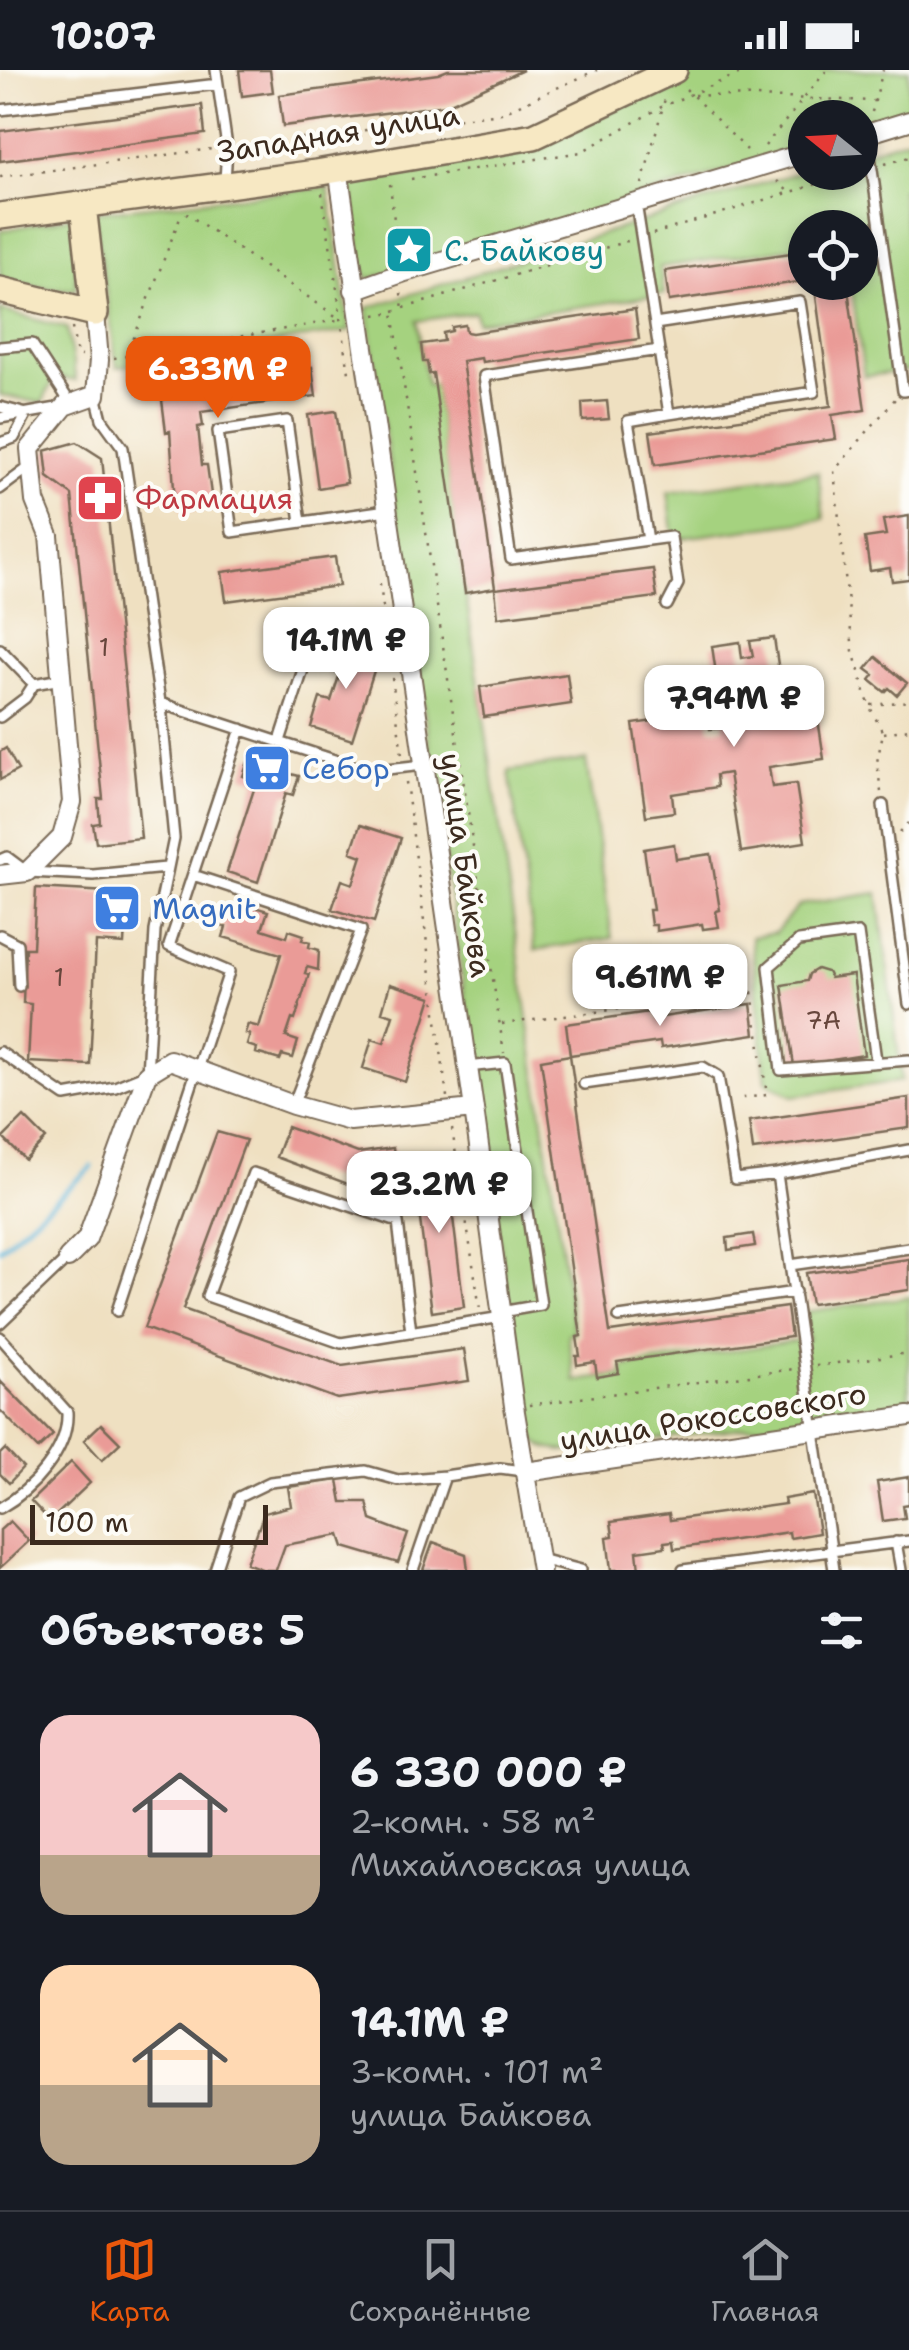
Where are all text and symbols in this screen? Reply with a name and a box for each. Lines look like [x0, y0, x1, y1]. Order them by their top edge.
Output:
text: 10:07 [50, 10, 156, 61]
street label: Западная улица [214, 94, 463, 172]
north arrow [788, 100, 878, 190]
map controls [788, 100, 878, 300]
button: locate [788, 210, 878, 300]
place icon: С. Байкову [383, 224, 435, 276]
place label: С. Байкову [444, 230, 604, 271]
pin: 6.33M ₽ [126, 336, 310, 421]
text: 6.33M ₽ [148, 347, 288, 390]
pharmacy icon: Фармация [74, 472, 126, 524]
place label: Фармация [135, 478, 293, 519]
pin: 14.1M ₽ [254, 607, 438, 692]
text: 14.1M ₽ [285, 618, 407, 661]
house number: 1 [99, 630, 109, 664]
pin: 7.94M ₽ [642, 665, 826, 750]
text: 7.94M ₽ [666, 676, 802, 719]
supermarket icon: Себор [241, 742, 293, 794]
place label: Себор [302, 748, 390, 789]
street label: улица Байкова [430, 750, 502, 980]
supermarket icon: Magnit [91, 882, 143, 934]
place label: Magnit [152, 888, 257, 929]
pin: 9.61M ₽ [568, 944, 752, 1029]
text: 9.61M ₽ [594, 955, 726, 998]
house number: 1 [54, 960, 64, 994]
house number: 7А [805, 1003, 841, 1037]
pin: 23.2M ₽ [347, 1151, 531, 1236]
text: 23.2M ₽ [369, 1162, 509, 1205]
street label: улица Рокоссовского [557, 1373, 869, 1461]
scale bar [30, 1500, 268, 1544]
text: 100 m [45, 1503, 129, 1541]
text: Объектов: 5 [40, 1602, 305, 1658]
icon: filters [814, 1603, 869, 1658]
text: 6 330 000 ₽ [350, 1744, 627, 1800]
icon: home [120, 1755, 240, 1875]
text: 2-комн. · 58 m² [350, 1800, 596, 1843]
text: Михайловская улица [350, 1843, 690, 1886]
text: 14.1M ₽ [350, 1994, 510, 2050]
icon: home [120, 2005, 240, 2125]
text: 3-комн. · 101 m² [350, 2050, 603, 2093]
text: улица Байкова [350, 2093, 591, 2136]
tab: Карта [90, 2232, 170, 2330]
tab: Сохранённые [349, 2232, 532, 2330]
tab: Главная [711, 2232, 819, 2330]

